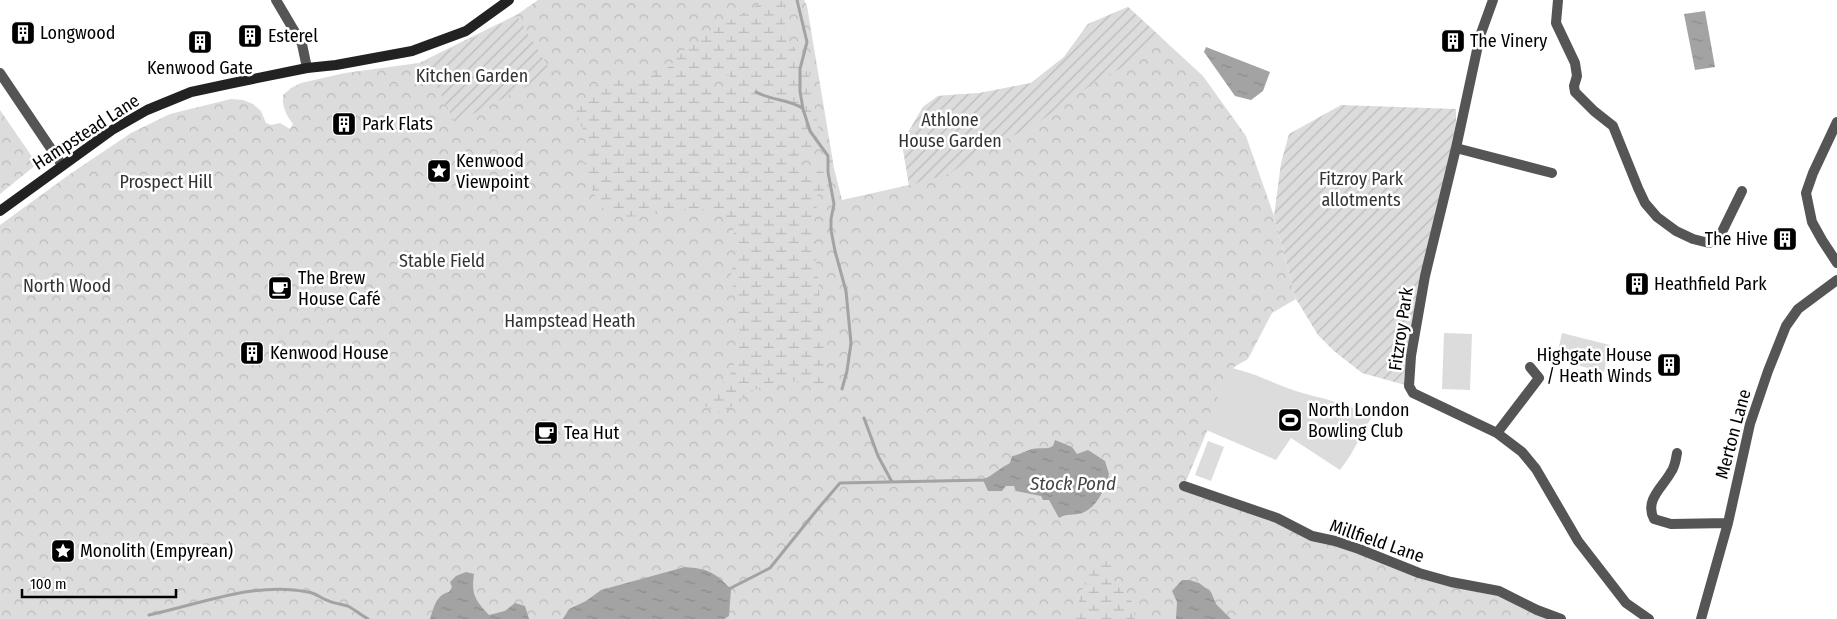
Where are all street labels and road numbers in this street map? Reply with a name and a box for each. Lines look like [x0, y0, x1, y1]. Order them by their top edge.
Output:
street label: Hampstead Lane [28, 89, 144, 175]
street label: Fitzroy Park [1384, 285, 1418, 372]
street label: Merton Lane [1710, 387, 1756, 481]
street label: Millfield Lane [1327, 515, 1427, 568]

